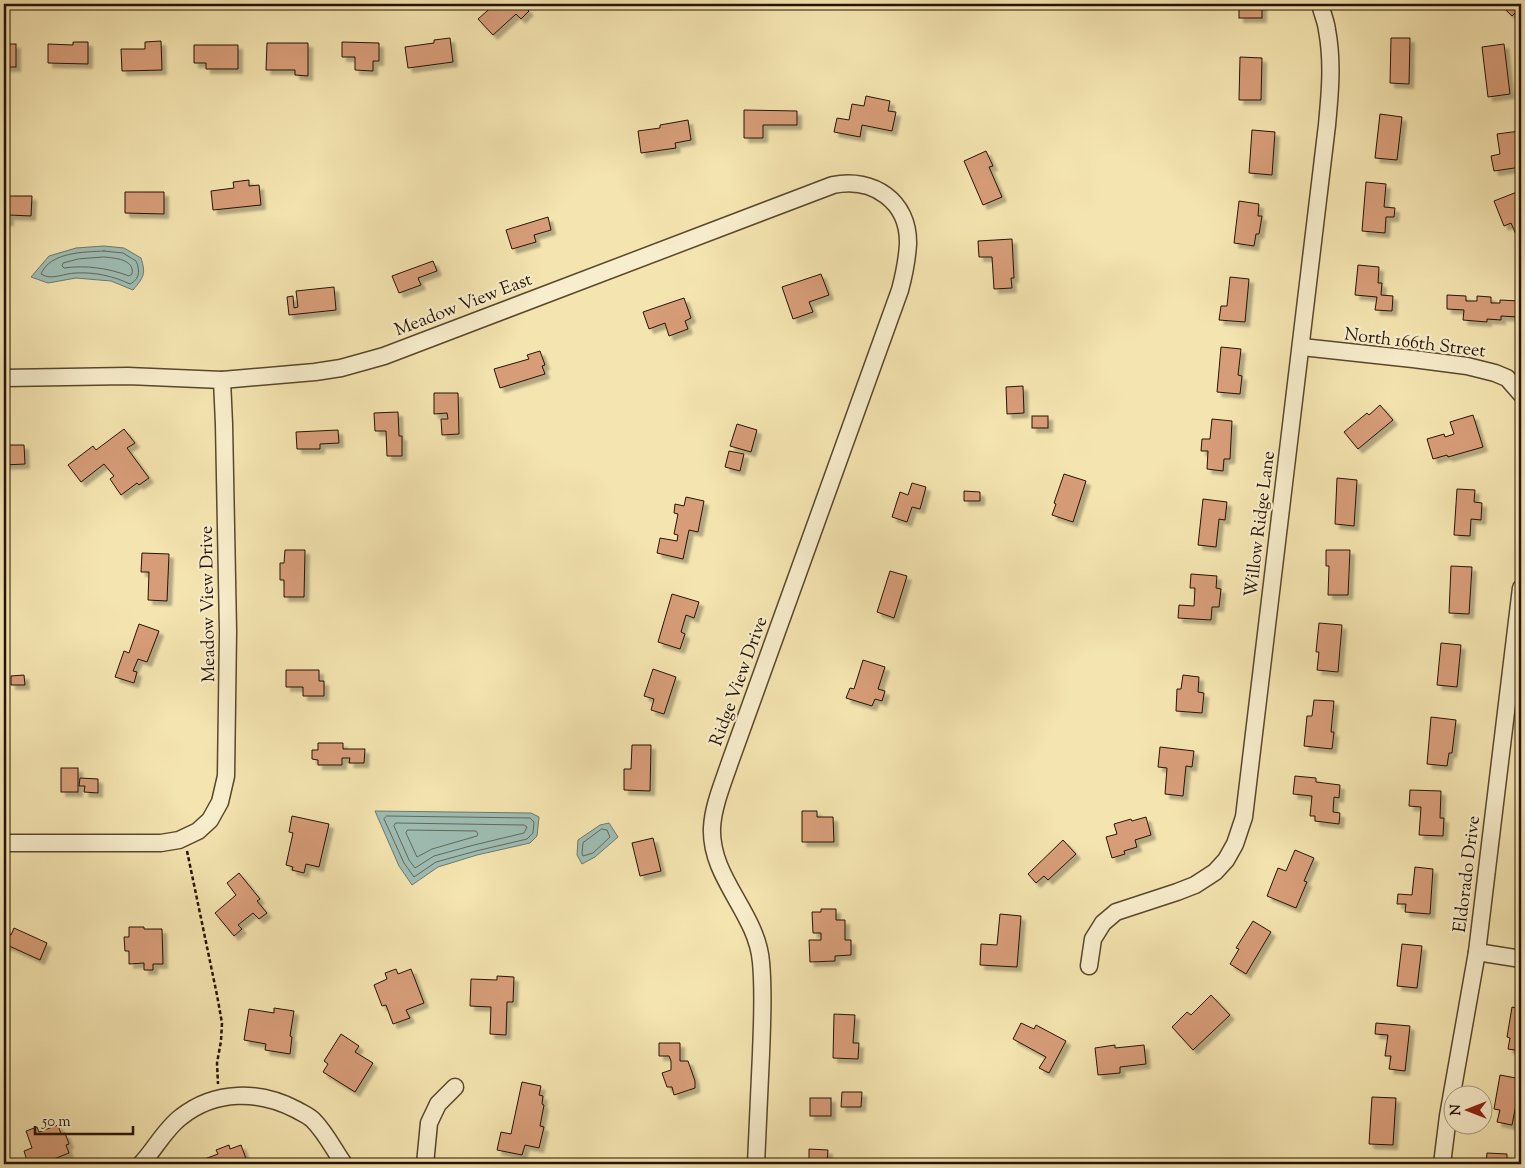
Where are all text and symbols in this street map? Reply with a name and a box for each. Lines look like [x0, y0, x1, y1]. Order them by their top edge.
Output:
street label: Meadow View East [391, 268, 536, 344]
street label: North 166th Street [1343, 322, 1487, 366]
street label: Willow Ridge Lane [1239, 450, 1283, 599]
street label: Meadow View Drive [195, 525, 223, 682]
street label: Ridge View Drive [704, 613, 775, 750]
street label: Eldorado Drive [1448, 814, 1488, 934]
north arrow [1442, 1086, 1492, 1136]
scale bar [35, 1103, 132, 1135]
text: N [1447, 1104, 1467, 1116]
text: 50 m [41, 1112, 71, 1133]

